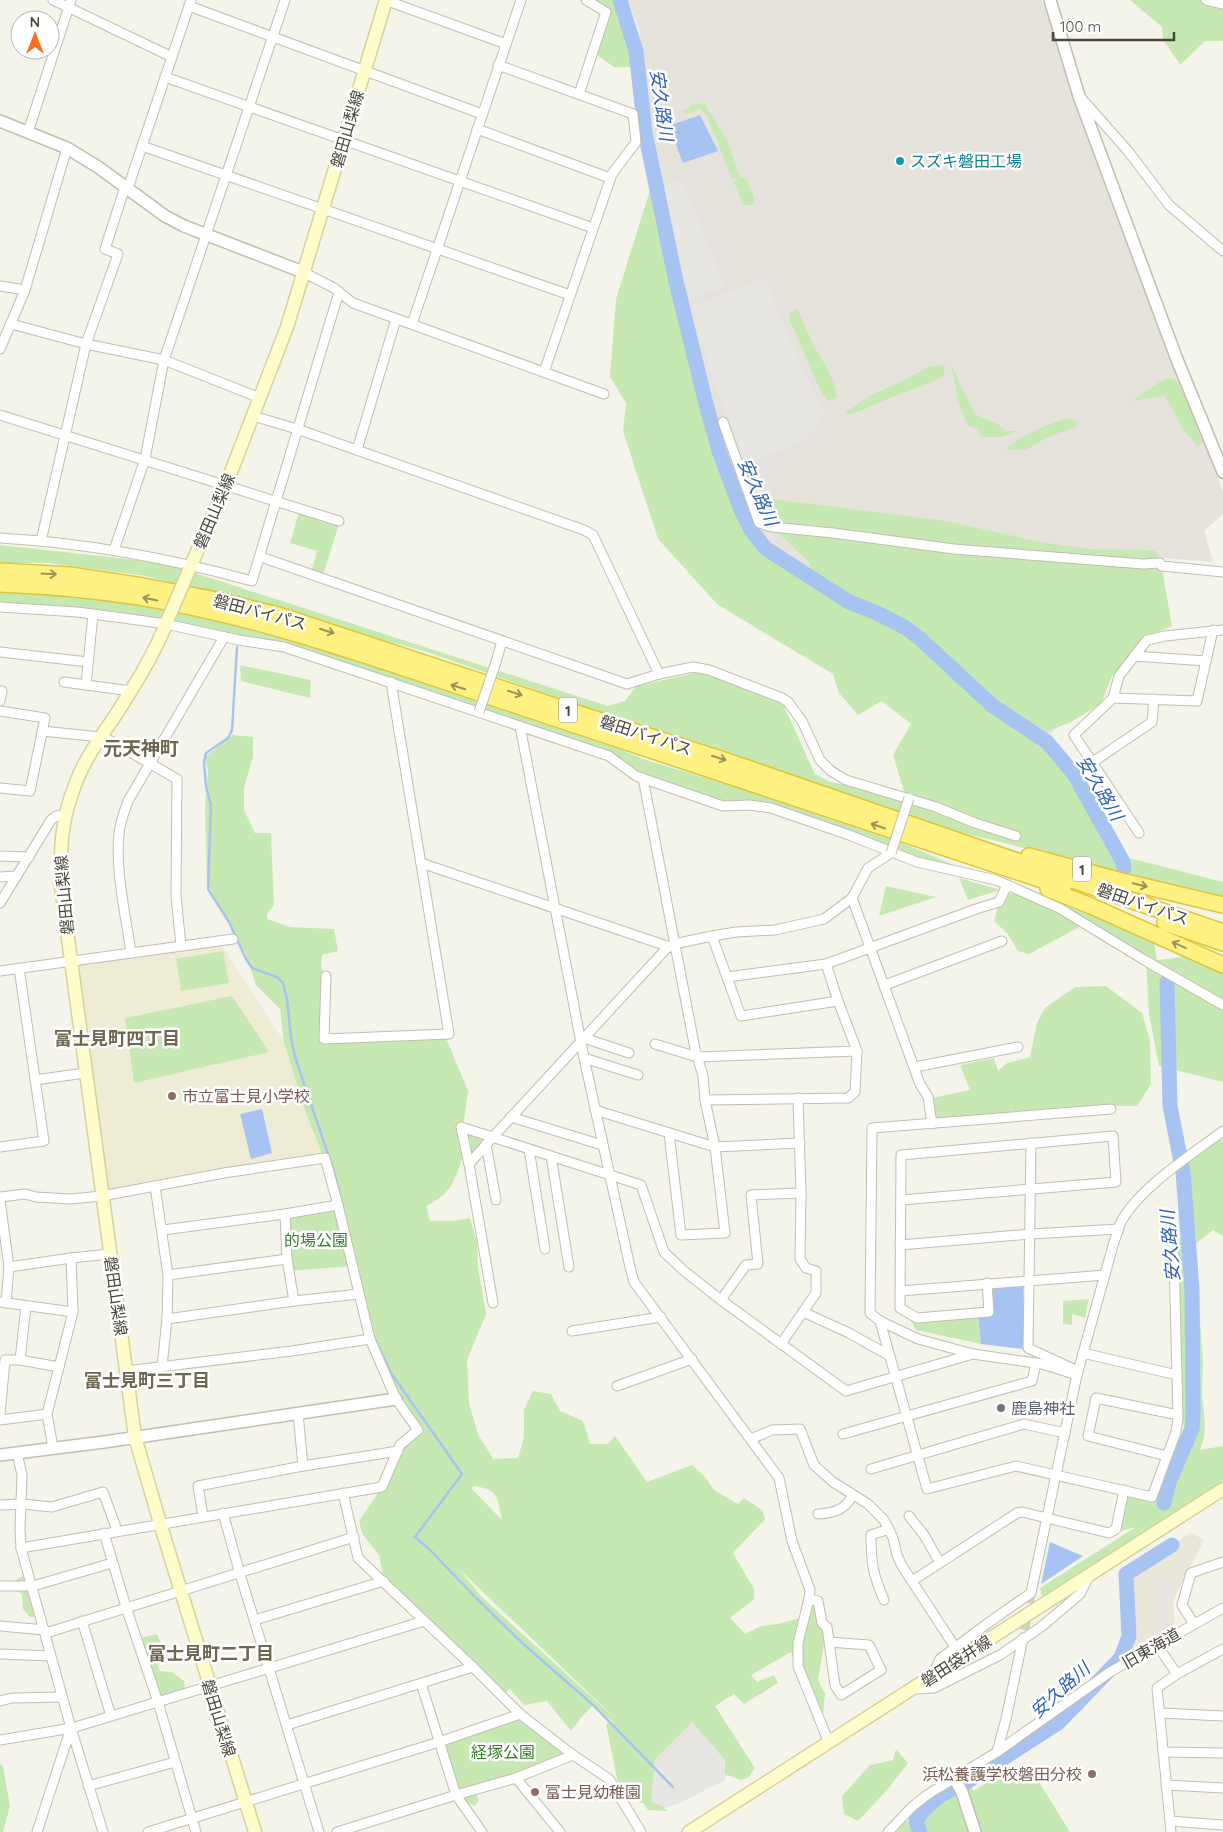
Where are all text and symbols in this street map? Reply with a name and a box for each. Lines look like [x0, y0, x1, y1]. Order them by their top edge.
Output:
north arrow [10, 10, 60, 60]
scale bar [1053, 10, 1174, 42]
text: N [30, 13, 40, 31]
text: 100 m [1060, 17, 1101, 36]
water label: 安久路川 [646, 68, 679, 144]
street label: 磐田山梨線 [326, 88, 368, 170]
place label: スズキ磐田工場 [910, 151, 1022, 171]
marker: スズキ磐田工場 [894, 155, 906, 167]
water label: 安久路川 [733, 454, 784, 531]
street label: 磐田山梨線 [189, 470, 239, 552]
one-way arrow [40, 569, 56, 578]
street label: 磐田バイパス [211, 590, 309, 634]
one-way arrow [143, 594, 159, 604]
one-way arrow [319, 627, 335, 636]
one-way arrow [450, 681, 466, 691]
one-way arrow [506, 689, 522, 698]
road number: 1 [559, 698, 577, 722]
street label: 磐田バイパス [597, 711, 695, 759]
district label: 元天神町 [103, 736, 179, 760]
water label: 安久路川 [1072, 751, 1129, 826]
one-way arrow [711, 754, 727, 764]
one-way arrow [871, 821, 886, 830]
street label: 磐田山梨線 [51, 854, 77, 936]
road number: 1 [1073, 856, 1091, 882]
street label: 磐田バイパス [1095, 879, 1191, 929]
one-way arrow [1132, 881, 1148, 890]
one-way arrow [1172, 939, 1187, 949]
district label: 富士見町四丁目 [54, 1027, 180, 1050]
place label: 市立富士見小学校 [182, 1086, 310, 1106]
marker: 市立富士見小学校 [166, 1090, 178, 1102]
water label: 安久路川 [1155, 1207, 1185, 1283]
park label: 的場公園 [284, 1230, 348, 1250]
street label: 磐田山梨線 [101, 1255, 131, 1337]
district label: 富士見町三丁目 [84, 1369, 210, 1392]
place label: 鹿島神社 [1011, 1398, 1075, 1418]
marker: 鹿島神社 [995, 1402, 1007, 1414]
street label: 旧東海道 [1118, 1623, 1184, 1673]
street label: 磐田袋井線 [917, 1631, 995, 1691]
district label: 富士見町二丁目 [148, 1642, 274, 1665]
water label: 安久路川 [1026, 1656, 1096, 1723]
street label: 磐田山梨線 [198, 1677, 240, 1759]
park label: 経塚公園 [471, 1742, 535, 1762]
place label: 浜松養護学校磐田分校 [922, 1764, 1082, 1784]
marker: 浜松養護学校磐田分校 [1086, 1768, 1098, 1780]
place label: 富士見幼稚園 [545, 1782, 641, 1802]
marker: 富士見幼稚園 [529, 1786, 541, 1798]

